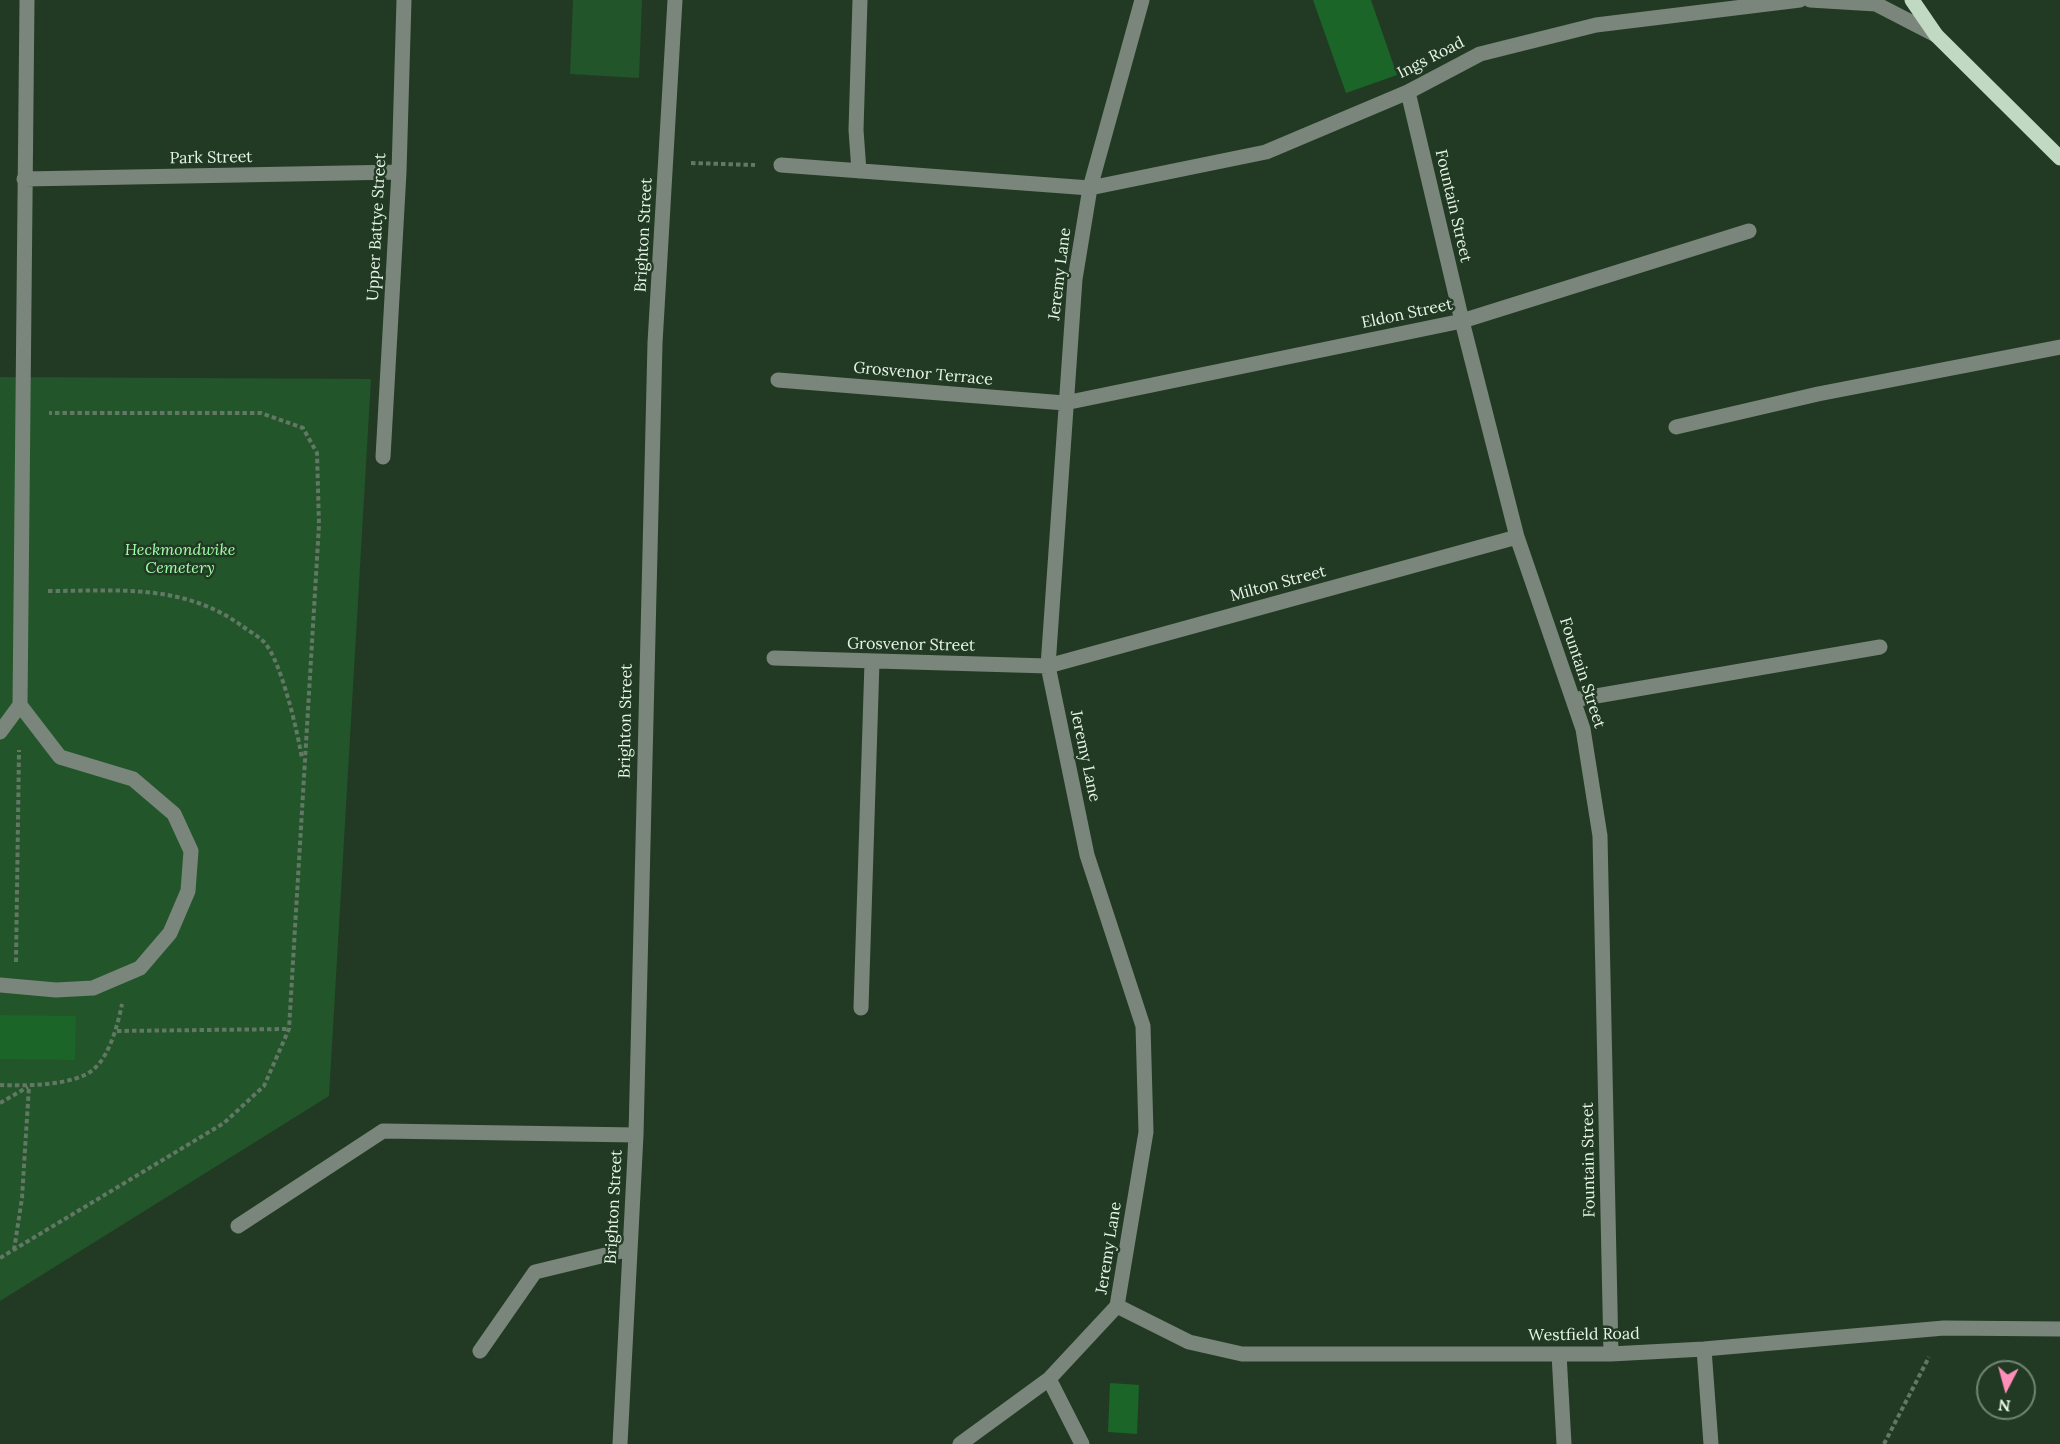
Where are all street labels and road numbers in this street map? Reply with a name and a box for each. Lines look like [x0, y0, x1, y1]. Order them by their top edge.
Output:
street label: Ings Road [1394, 33, 1468, 83]
street label: Park Street [169, 148, 253, 168]
street label: Fountain Street [1431, 148, 1475, 264]
street label: Upper Battye Street [364, 153, 390, 301]
street label: Brighton Street [631, 177, 657, 293]
street label: Jeremy Lane [1045, 227, 1075, 321]
street label: Eldon Street [1360, 295, 1454, 333]
street label: Grosvenor Terrace [852, 358, 994, 390]
street label: Milton Street [1228, 562, 1328, 606]
street label: Fountain Street [1555, 615, 1609, 731]
street label: Grosvenor Street [847, 634, 975, 656]
street label: Brighton Street [615, 663, 637, 779]
street label: Jeremy Lane [1066, 709, 1104, 803]
street label: Fountain Street [1578, 1102, 1600, 1218]
street label: Brighton Street [601, 1149, 627, 1265]
street label: Jeremy Lane [1092, 1201, 1126, 1295]
street label: Westfield Road [1528, 1324, 1640, 1346]

